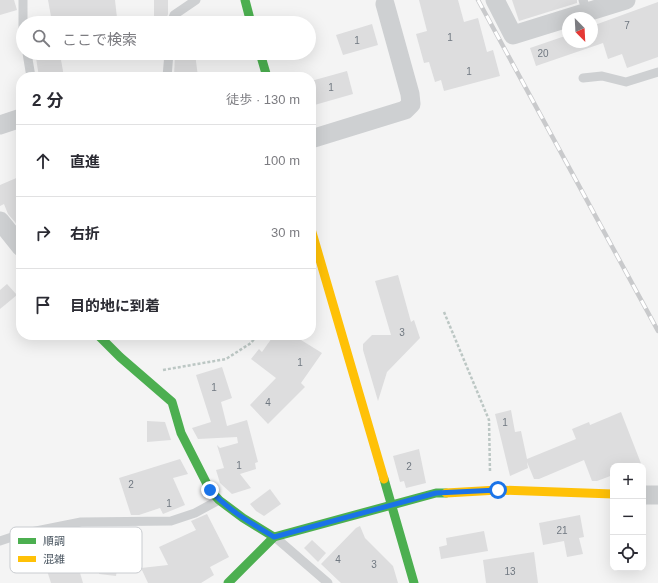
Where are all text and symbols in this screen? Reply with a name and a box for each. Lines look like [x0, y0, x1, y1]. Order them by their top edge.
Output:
north arrow [562, 12, 598, 48]
search box [16, 16, 316, 60]
house number: 7 [624, 20, 630, 31]
icon: search [30, 27, 52, 49]
text: ここで検索 [62, 31, 137, 48]
house number: 1 [447, 32, 453, 43]
house number: 1 [354, 35, 360, 46]
house number: 20 [537, 48, 549, 59]
house number: 1 [466, 66, 472, 77]
house number: 1 [328, 82, 334, 93]
text: 2 分 [32, 91, 63, 110]
text: 徒歩 · 130 m [226, 92, 300, 107]
icon: ahead [32, 150, 54, 172]
text: 直進 [70, 153, 100, 170]
text: 100 m [264, 153, 300, 168]
icon: right [32, 222, 54, 244]
text: 右折 [70, 225, 100, 242]
text: 30 m [271, 225, 300, 240]
icon: arrive [32, 294, 54, 316]
text: 目的地に到着 [70, 297, 160, 314]
house number: 3 [399, 327, 405, 338]
house number: 1 [297, 357, 303, 368]
house number: 1 [211, 382, 217, 393]
house number: 4 [265, 397, 271, 408]
house number: 1 [502, 417, 508, 428]
house number: 1 [236, 460, 242, 471]
house number: 2 [406, 461, 412, 472]
map controls [610, 463, 646, 571]
button: + [610, 463, 646, 499]
house number: 2 [128, 479, 134, 490]
route end [201, 481, 219, 499]
route start [489, 481, 507, 499]
house number: 1 [166, 498, 172, 509]
button: − [610, 499, 646, 535]
house number: 21 [556, 525, 568, 536]
legend [10, 527, 142, 573]
text: 順調 [43, 535, 65, 547]
button: locate [610, 535, 646, 571]
text: 混雑 [43, 553, 65, 565]
house number: 4 [335, 554, 341, 565]
house number: 3 [371, 559, 377, 570]
house number: 13 [504, 566, 516, 577]

